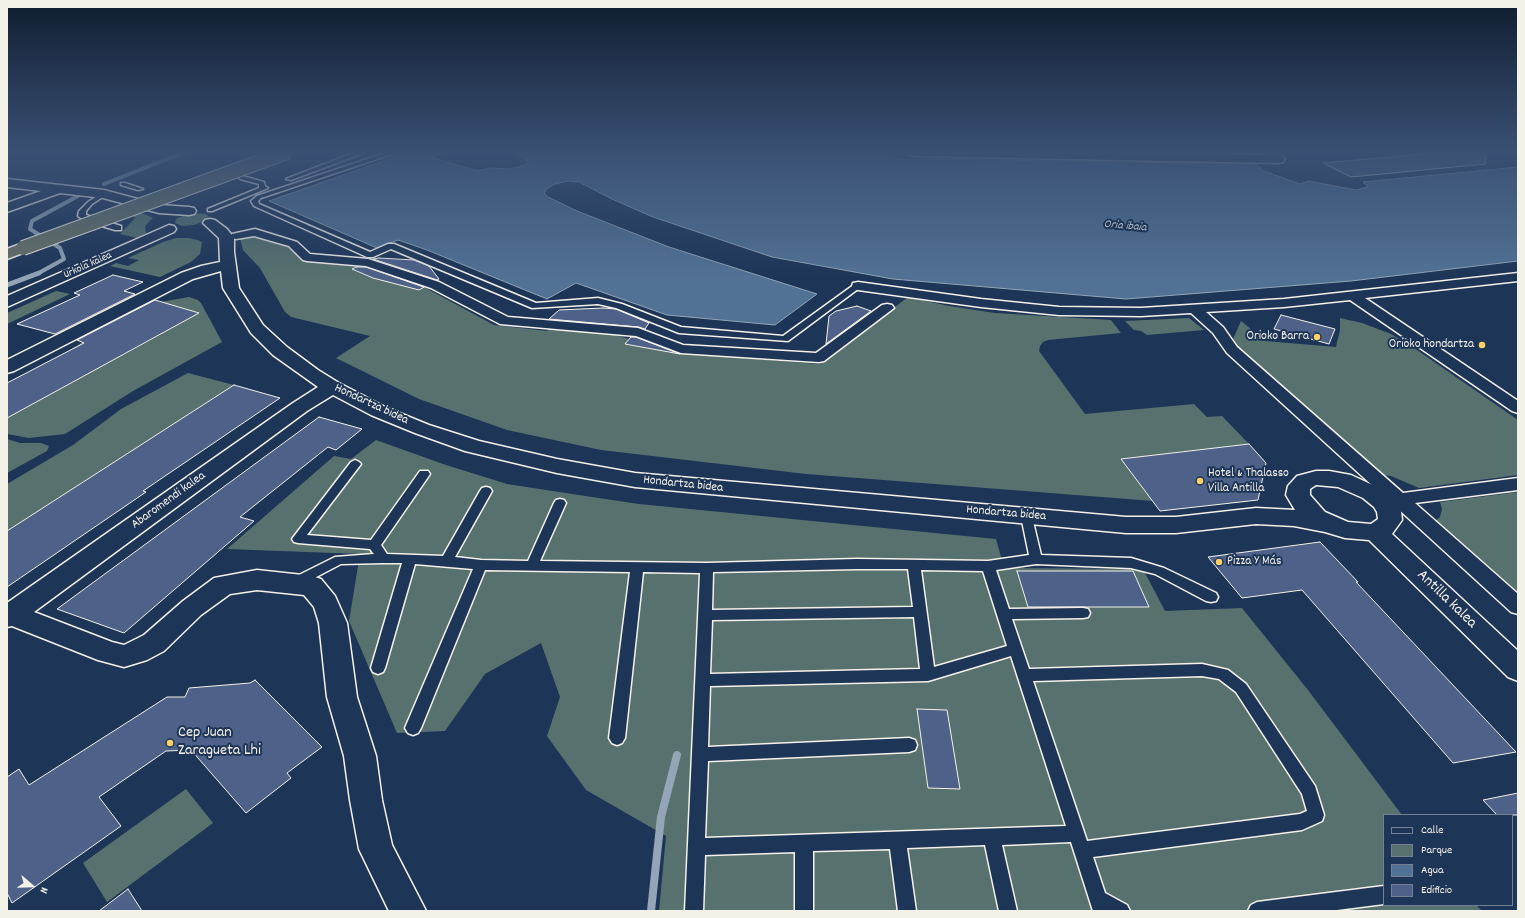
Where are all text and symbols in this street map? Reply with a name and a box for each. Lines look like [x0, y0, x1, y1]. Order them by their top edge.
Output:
water label: Oria ibaia [1103, 218, 1147, 236]
street label: Urkola kalea [62, 250, 114, 282]
place label: Orioko Barra [1246, 329, 1309, 345]
marker: Orioko Barra [1312, 332, 1322, 342]
place label: Orioko hondartza [1389, 337, 1474, 353]
marker: Orioko hondartza [1477, 340, 1487, 350]
street label: Hondartza bidea [331, 381, 411, 429]
place label: Hotel & Thalasso Villa Antilla [1208, 466, 1289, 497]
street label: Abaromendi kalea [129, 469, 209, 533]
street label: Hondartza bidea [642, 473, 724, 497]
marker: Hotel & Thalasso Villa Antilla [1195, 476, 1205, 486]
street label: Hondartza bidea [965, 503, 1047, 525]
place label: Pizza Y Más [1227, 554, 1282, 570]
marker: Pizza Y Más [1214, 557, 1224, 567]
street label: Antilla kalea [1412, 567, 1480, 633]
place label: Cep Juan Zaragueta Lhi [178, 724, 261, 762]
marker: Cep Juan Zaragueta Lhi [165, 738, 175, 748]
legend [1383, 814, 1513, 906]
text: Calle [1421, 822, 1444, 839]
text: Parque [1421, 842, 1452, 859]
text: Agua [1421, 862, 1444, 879]
north arrow [12, 866, 52, 906]
text: Edificio [1421, 882, 1452, 899]
text: N [35, 885, 52, 895]

